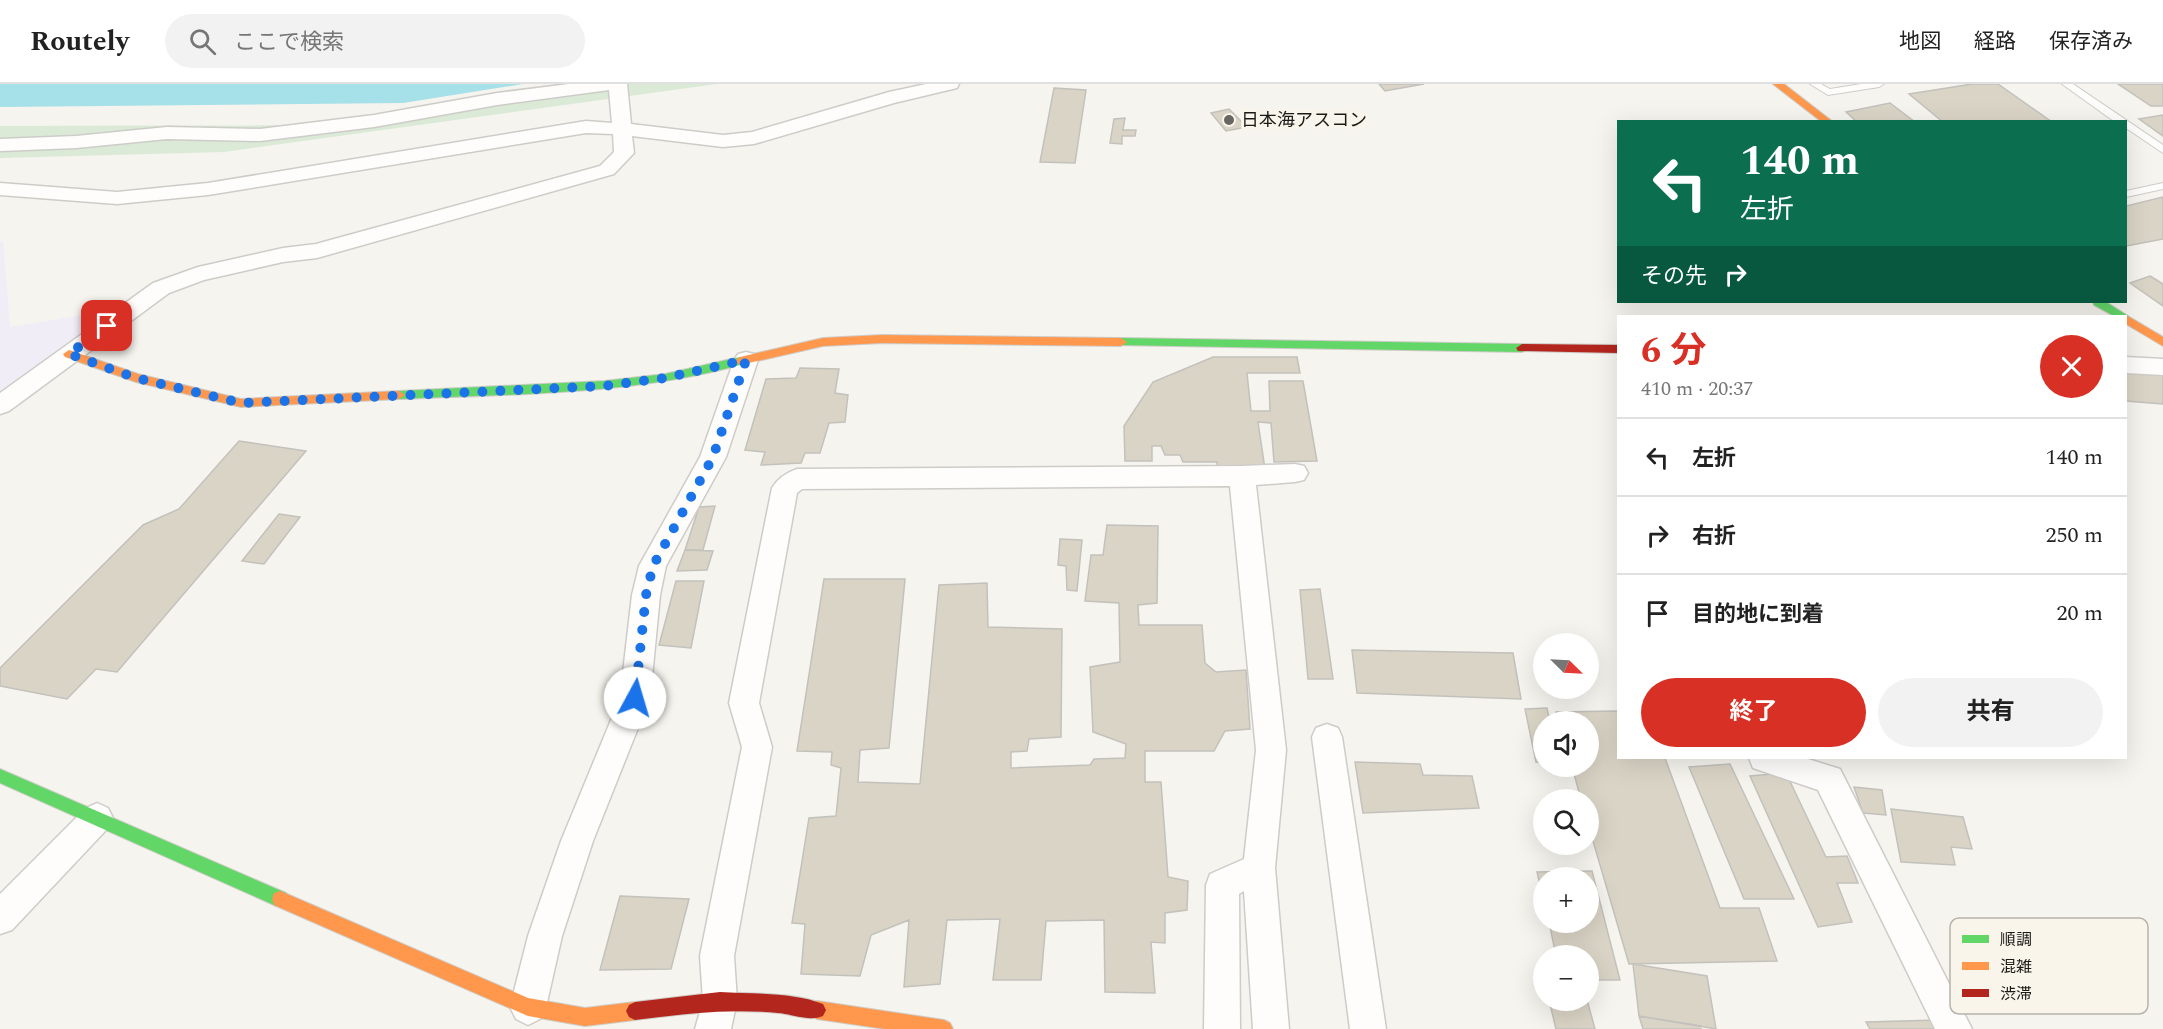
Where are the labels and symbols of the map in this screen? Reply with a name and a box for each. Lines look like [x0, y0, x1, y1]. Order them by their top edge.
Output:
place label: 日本海アスコン [1241, 107, 1367, 134]
marker: 日本海アスコン [1222, 113, 1236, 127]
pin [81, 300, 132, 351]
north arrow [1533, 633, 1599, 699]
position arrow [603, 666, 667, 730]
legend [1950, 918, 2148, 1014]
text: 順調 [2000, 928, 2032, 952]
text: 混雑 [2000, 955, 2032, 979]
text: 渋滞 [2000, 982, 2032, 1006]

